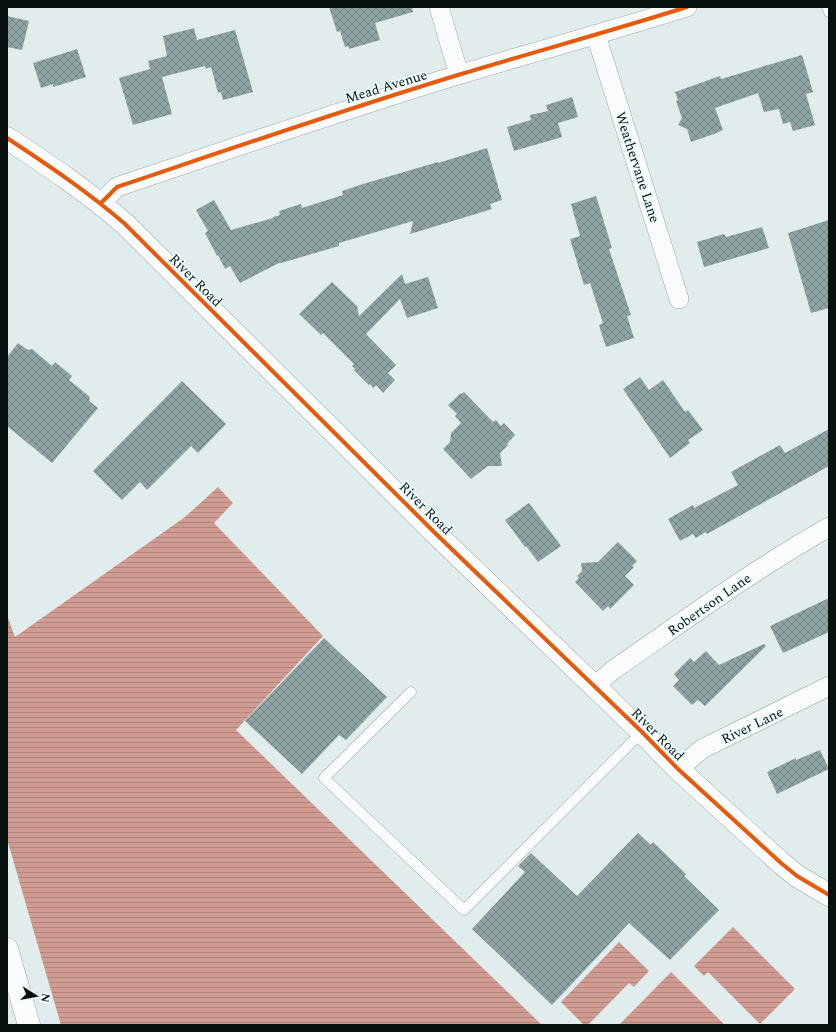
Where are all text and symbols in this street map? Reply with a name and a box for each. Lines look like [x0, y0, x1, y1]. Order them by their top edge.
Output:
street label: Mead Avenue [343, 64, 430, 109]
street label: Weathervane Lane [610, 109, 665, 225]
street label: River Road [164, 249, 227, 312]
street label: River Road [394, 477, 457, 540]
street label: Robertson Lane [663, 568, 756, 641]
street label: River Lane [718, 701, 787, 750]
street label: River Road [626, 703, 689, 766]
north arrow [16, 976, 56, 1016]
text: N [36, 992, 55, 1004]

